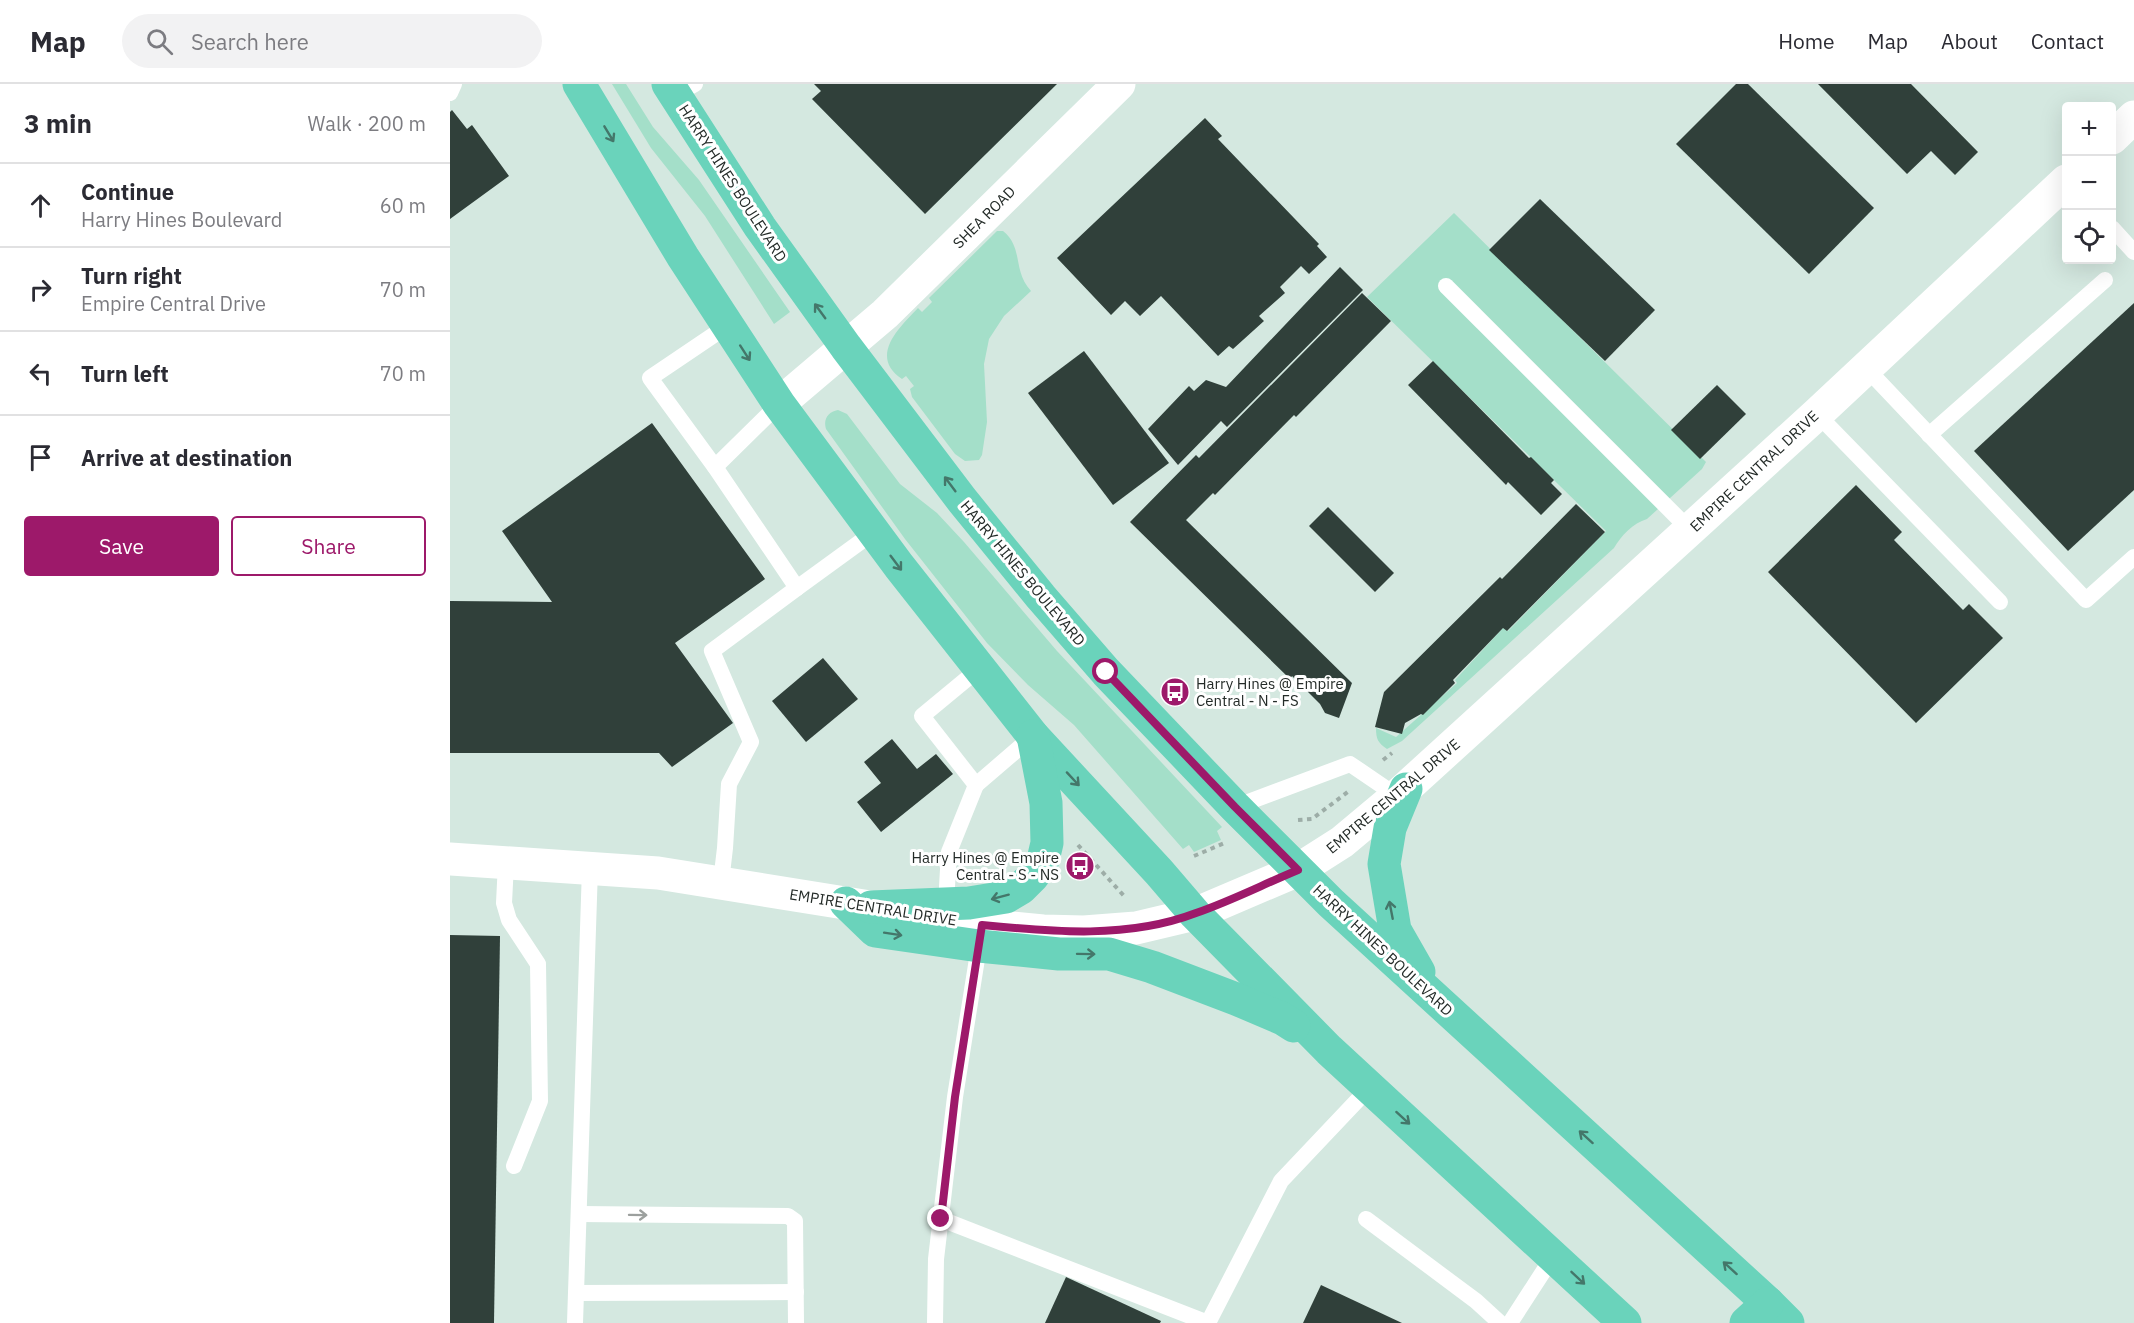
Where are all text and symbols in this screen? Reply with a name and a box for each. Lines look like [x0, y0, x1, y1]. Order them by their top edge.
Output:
search box [122, 14, 542, 68]
text: Map [30, 23, 86, 60]
icon: search [143, 25, 176, 58]
text: Search here [191, 27, 309, 56]
text: Home [1778, 27, 1835, 55]
text: Map [1868, 27, 1908, 55]
text: About [1941, 27, 1998, 55]
text: Contact [2031, 27, 2104, 55]
street label: HARRY HINES BOULEVARD [675, 101, 791, 265]
map controls [2062, 102, 2116, 264]
button: + [2062, 102, 2116, 156]
text: 3 min [24, 106, 92, 140]
text: Walk · 200 m [308, 110, 426, 137]
one-way arrow [604, 125, 616, 142]
button: − [2062, 156, 2116, 210]
text: Continue [81, 177, 174, 206]
street label: SHEA ROAD [949, 182, 1019, 252]
icon: ahead [24, 189, 57, 222]
text: 60 m [380, 192, 426, 219]
text: Harry Hines Boulevard [81, 206, 282, 233]
button: locate [2062, 210, 2116, 264]
text: Turn right [81, 261, 182, 290]
icon: right [24, 273, 57, 306]
text: 70 m [380, 276, 426, 303]
text: Empire Central Drive [81, 290, 266, 317]
one-way arrow [814, 303, 826, 319]
one-way arrow [739, 345, 752, 362]
icon: left [24, 357, 57, 390]
text: Turn left [81, 359, 169, 388]
text: 70 m [380, 360, 426, 387]
street label: EMPIRE CENTRAL DRIVE [1686, 406, 1822, 536]
icon: arrive [24, 441, 57, 474]
text: Arrive at destination [81, 443, 292, 472]
one-way arrow [943, 476, 956, 492]
street label: HARRY HINES BOULEVARD [957, 496, 1089, 650]
button: Save [24, 516, 219, 576]
button: Share [231, 516, 426, 576]
one-way arrow [890, 554, 903, 570]
route start [1092, 658, 1118, 684]
place label: Harry Hines @ Empire Central - N - FS [1196, 674, 1344, 710]
bus stop icon: Harry Hines @ Empire Central - N - FS [1159, 676, 1191, 708]
street label: EMPIRE CENTRAL DRIVE [1322, 734, 1464, 858]
one-way arrow [1065, 771, 1080, 786]
place label: Harry Hines @ Empire Central - S - NS [911, 848, 1059, 884]
bus stop icon: Harry Hines @ Empire Central - S - NS [1064, 850, 1096, 882]
street label: HARRY HINES BOULEVARD [1309, 880, 1457, 1020]
street label: EMPIRE CENTRAL DRIVE [788, 884, 958, 930]
one-way arrow [991, 891, 1010, 903]
one-way arrow [1385, 901, 1396, 920]
one-way arrow [882, 928, 902, 939]
one-way arrow [1076, 948, 1096, 960]
one-way arrow [1395, 1111, 1410, 1125]
one-way arrow [1579, 1130, 1594, 1144]
route end [927, 1205, 953, 1231]
one-way arrow [627, 1209, 647, 1220]
one-way arrow [1723, 1261, 1738, 1275]
one-way arrow [1570, 1271, 1585, 1285]

